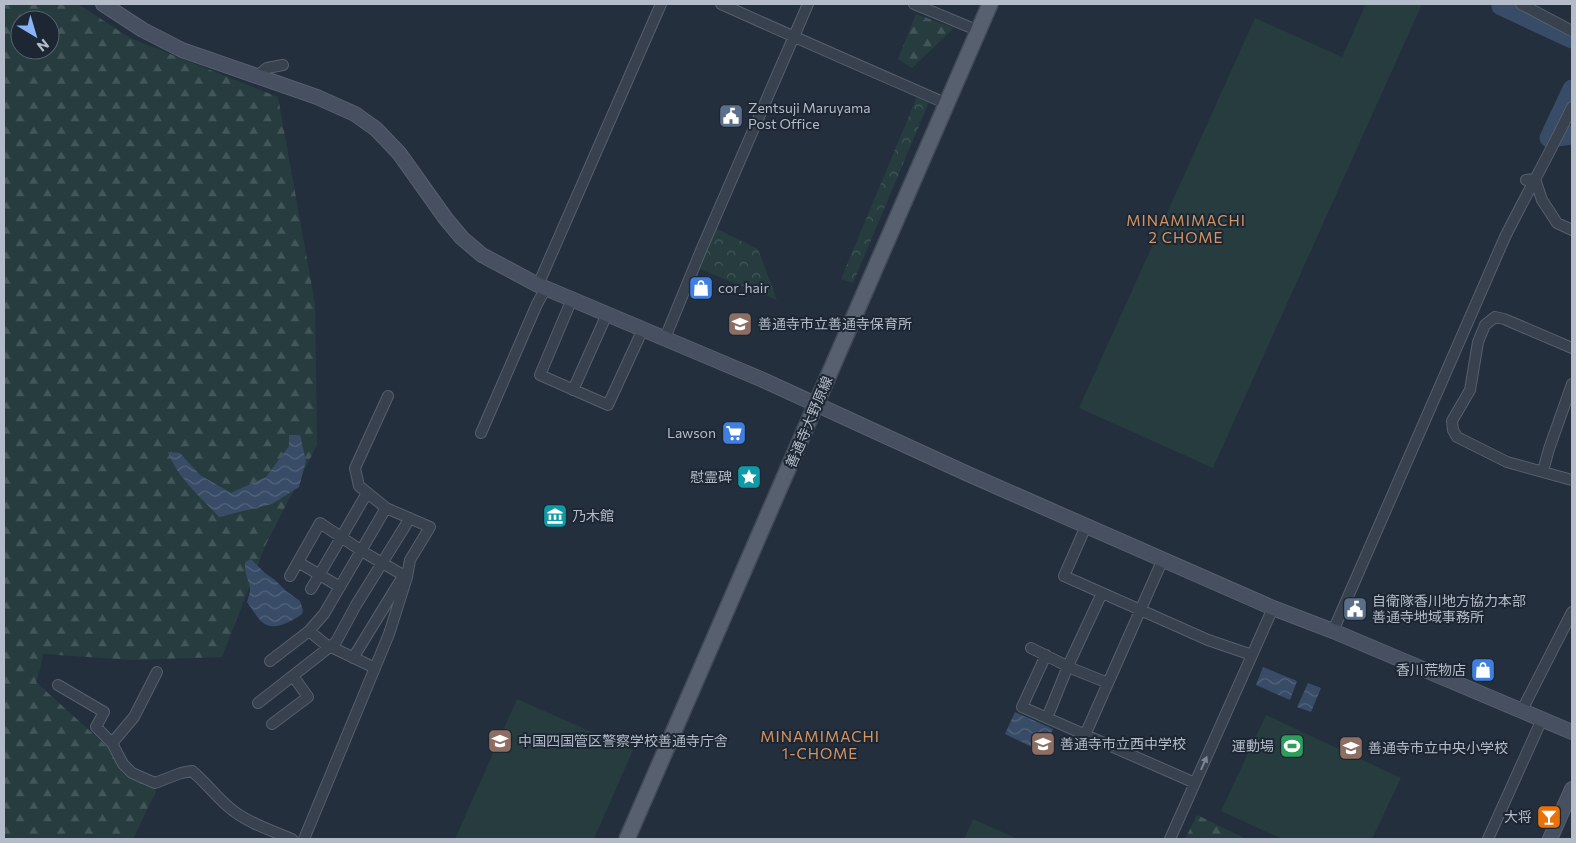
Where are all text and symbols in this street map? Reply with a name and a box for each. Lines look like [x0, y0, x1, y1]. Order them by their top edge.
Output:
north arrow [10, 10, 60, 60]
text: N [34, 36, 53, 56]
place label: Zentsuji Maruyama Post Office [748, 99, 871, 132]
public building icon: Zentsuji Maruyama Post Office [718, 103, 744, 129]
district label: MINAMIMACHI 2 CHOME [1126, 211, 1246, 246]
shop icon: cor_hair [688, 275, 714, 301]
place label: cor_hair [718, 279, 769, 296]
school or university icon: 善通寺市立善通寺保育所 [727, 311, 753, 337]
place label: 善通寺市立善通寺保育所 [758, 315, 912, 332]
street label: 善通寺大野原線 [782, 373, 836, 470]
supermarket icon: Lawson [721, 420, 747, 446]
place label: Lawson [667, 424, 716, 441]
place icon: 慰霊碑 [736, 464, 762, 490]
place label: 慰霊碑 [690, 468, 732, 485]
museum icon: 乃木館 [542, 503, 568, 529]
place label: 乃木館 [572, 507, 614, 524]
place label: 自衛隊香川地方協力本部 善通寺地域事務所 [1372, 592, 1526, 625]
public building icon: 自衛隊香川地方協力本部 善通寺地域事務所 [1342, 596, 1368, 622]
shop icon: 香川荒物店 [1470, 657, 1496, 683]
place label: 香川荒物店 [1396, 661, 1466, 678]
district label: MINAMIMACHI 1-CHOME [760, 727, 880, 762]
school or university icon: 中国四国管区警察学校善通寺庁舎 [487, 728, 513, 754]
school or university icon: 善通寺市立西中学校 [1030, 731, 1056, 757]
place label: 中国四国管区警察学校善通寺庁舎 [518, 732, 728, 749]
sports icon: 運動場 [1279, 733, 1305, 759]
place label: 善通寺市立西中学校 [1060, 735, 1186, 752]
school or university icon: 善通寺市立中央小学校 [1338, 735, 1364, 761]
place label: 運動場 [1232, 737, 1274, 754]
place label: 善通寺市立中央小学校 [1368, 739, 1508, 756]
one-way arrow [1200, 756, 1208, 770]
bar icon: 大将 [1536, 804, 1562, 830]
place label: 大将 [1504, 808, 1532, 825]

